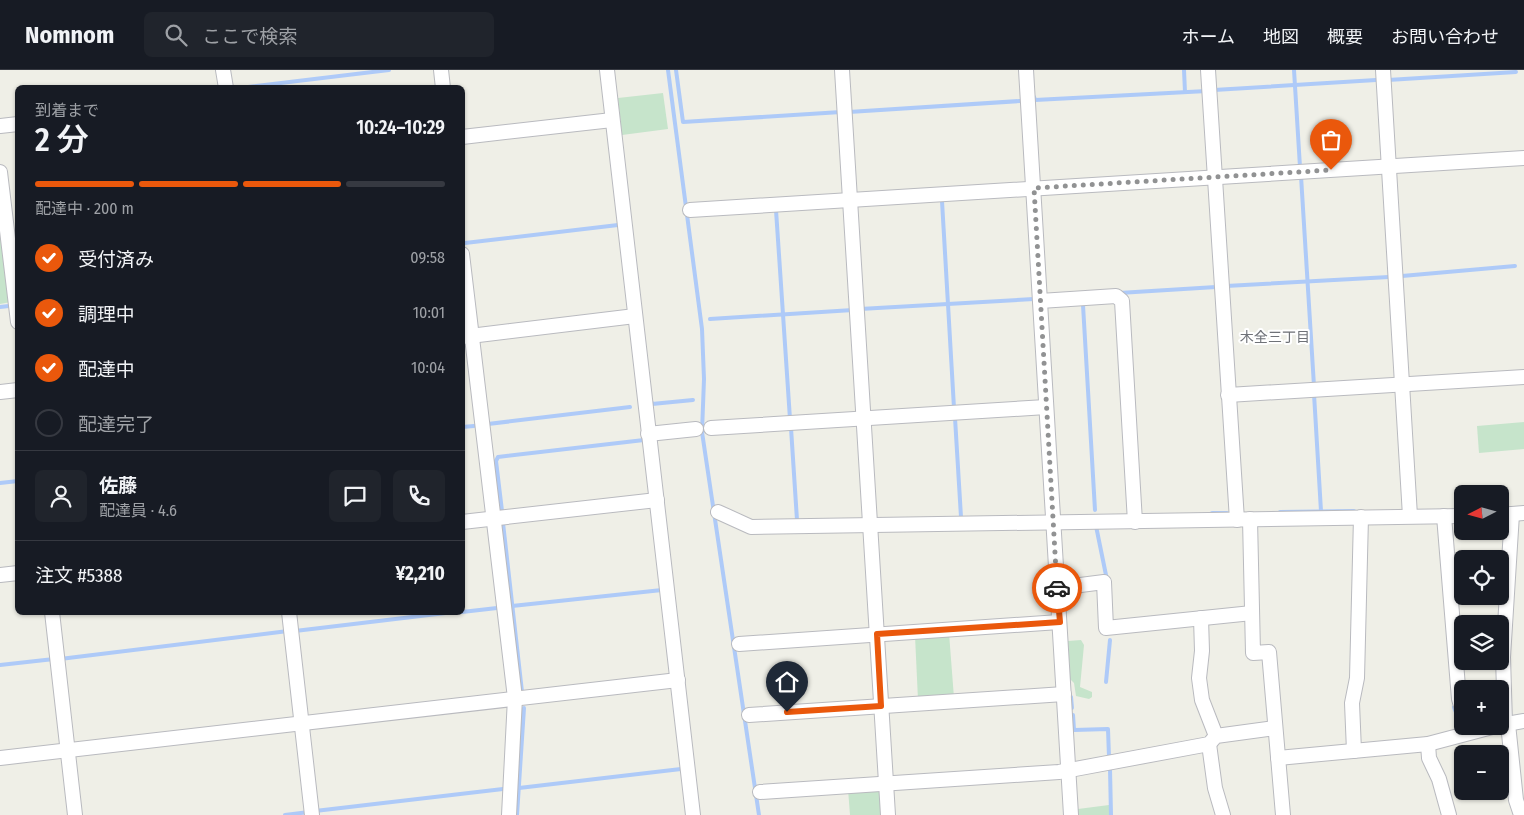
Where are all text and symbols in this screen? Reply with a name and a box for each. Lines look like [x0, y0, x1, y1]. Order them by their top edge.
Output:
search box [144, 12, 494, 57]
text: Nomnom [25, 21, 114, 49]
icon: search [162, 21, 190, 49]
text: ここで検索 [202, 25, 297, 48]
text: ホーム [1182, 26, 1235, 48]
text: 地図 [1263, 26, 1299, 48]
text: 概要 [1327, 26, 1363, 48]
text: お問い合わせ [1391, 26, 1499, 48]
text: 到着まで [35, 101, 99, 120]
text: 10:24–10:29 [356, 116, 445, 139]
pin [1310, 119, 1352, 170]
text: 2 分 [35, 121, 89, 159]
icon: bag [1317, 126, 1345, 154]
text: 配達中 · 200 m [35, 199, 134, 218]
icon: check [35, 244, 63, 272]
text: 受付済み [78, 248, 154, 271]
text: 09:58 [410, 248, 445, 267]
icon: check [35, 299, 63, 327]
text: 調理中 [78, 303, 135, 326]
text: 10:01 [413, 303, 445, 322]
district label: 木全三丁目 [1240, 329, 1310, 346]
icon: check [35, 354, 63, 382]
text: 配達中 [78, 358, 135, 381]
text: 10:04 [411, 358, 445, 377]
text: 配達完了 [78, 413, 154, 436]
button: person [35, 470, 87, 522]
button: chat [329, 470, 381, 522]
button: phone [393, 470, 445, 522]
text: 佐藤 [99, 474, 137, 497]
north arrow [1454, 485, 1509, 540]
map controls [1454, 485, 1509, 800]
text: 配達員 · 4.6 [99, 501, 177, 520]
button: locate [1454, 550, 1509, 605]
text: ¥2,210 [395, 562, 445, 585]
courier [1032, 563, 1082, 613]
text: 注文 #5388 [35, 564, 123, 587]
icon: car [1043, 574, 1071, 602]
button: layers [1454, 615, 1509, 670]
pin [766, 661, 808, 712]
icon: home [773, 668, 801, 696]
button: + [1454, 680, 1509, 735]
button: − [1454, 745, 1509, 800]

